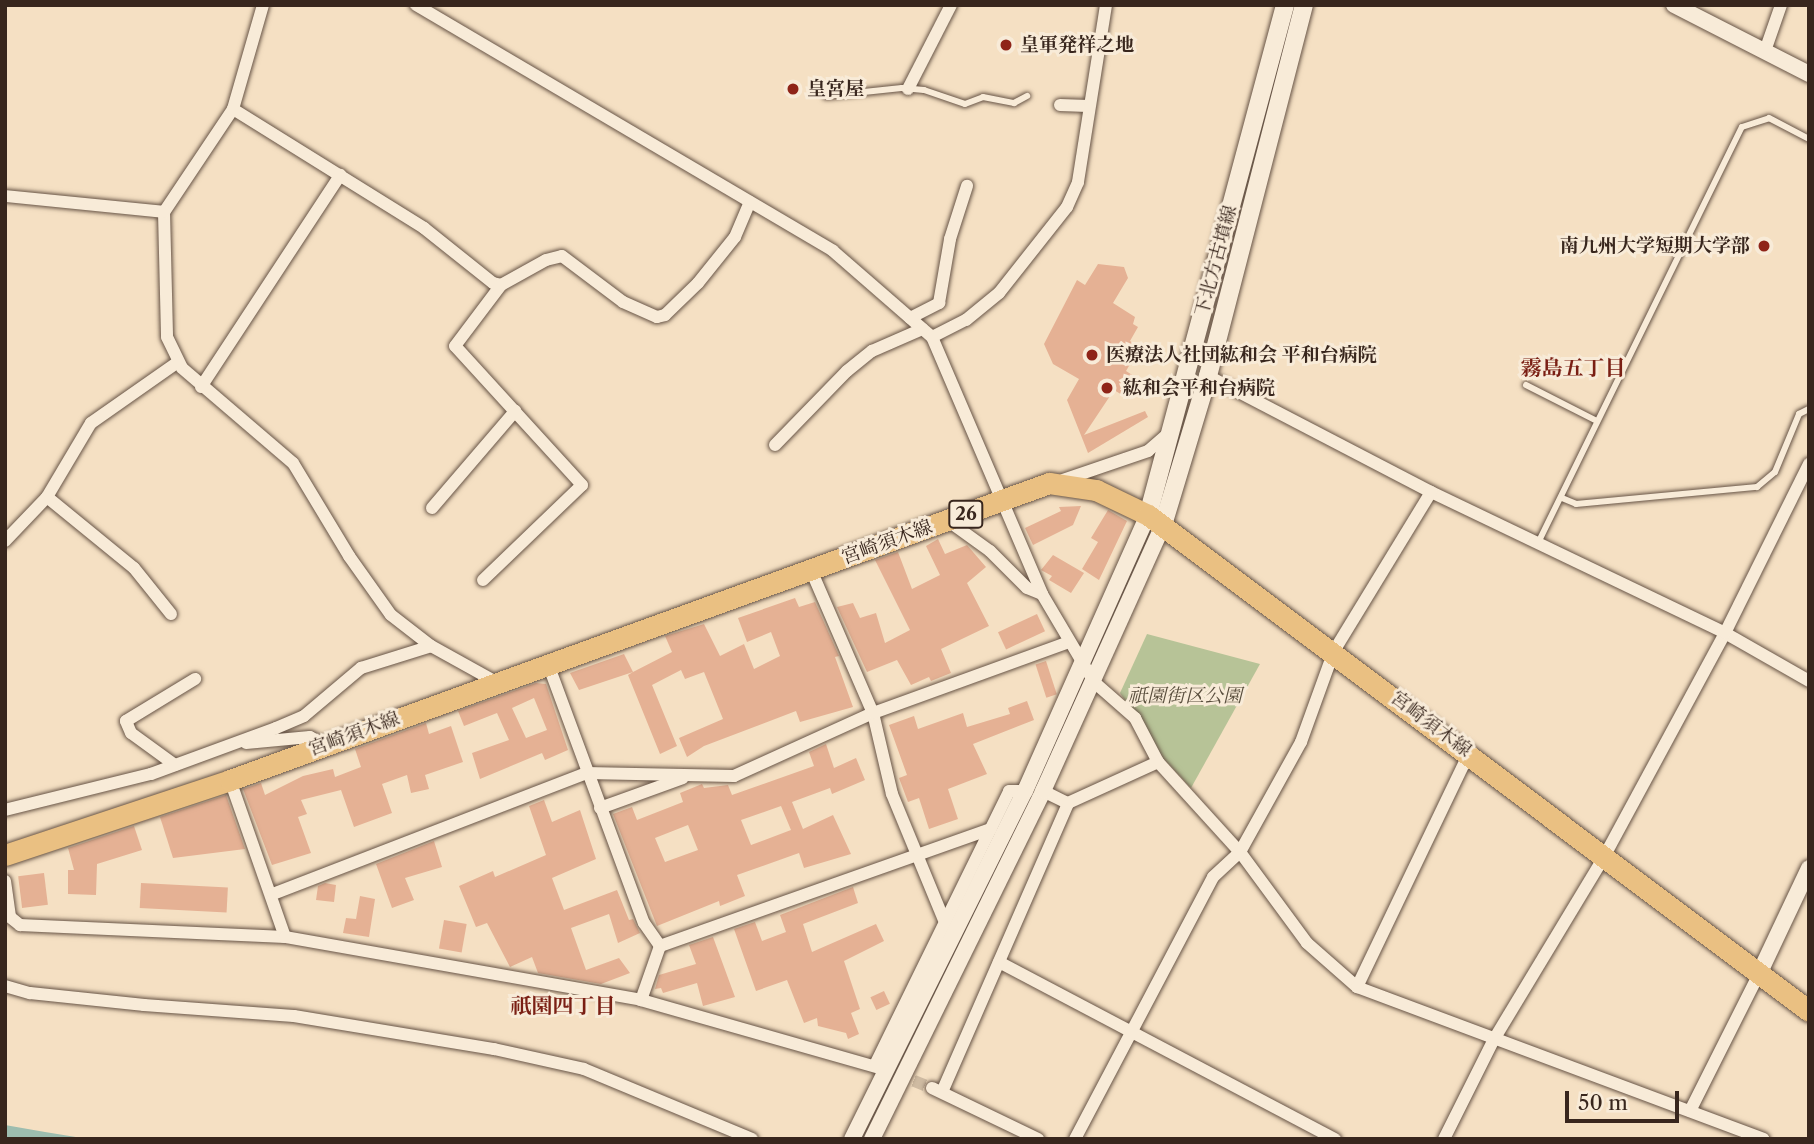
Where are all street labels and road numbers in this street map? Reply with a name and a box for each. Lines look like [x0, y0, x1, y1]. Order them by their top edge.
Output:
street label: 下北方古墳線 [1190, 203, 1242, 319]
road number: 26 [947, 500, 985, 528]
street label: 宮崎須木線 [838, 515, 936, 569]
street label: 宮崎須木線 [1386, 686, 1476, 762]
street label: 宮崎須木線 [305, 707, 403, 761]

